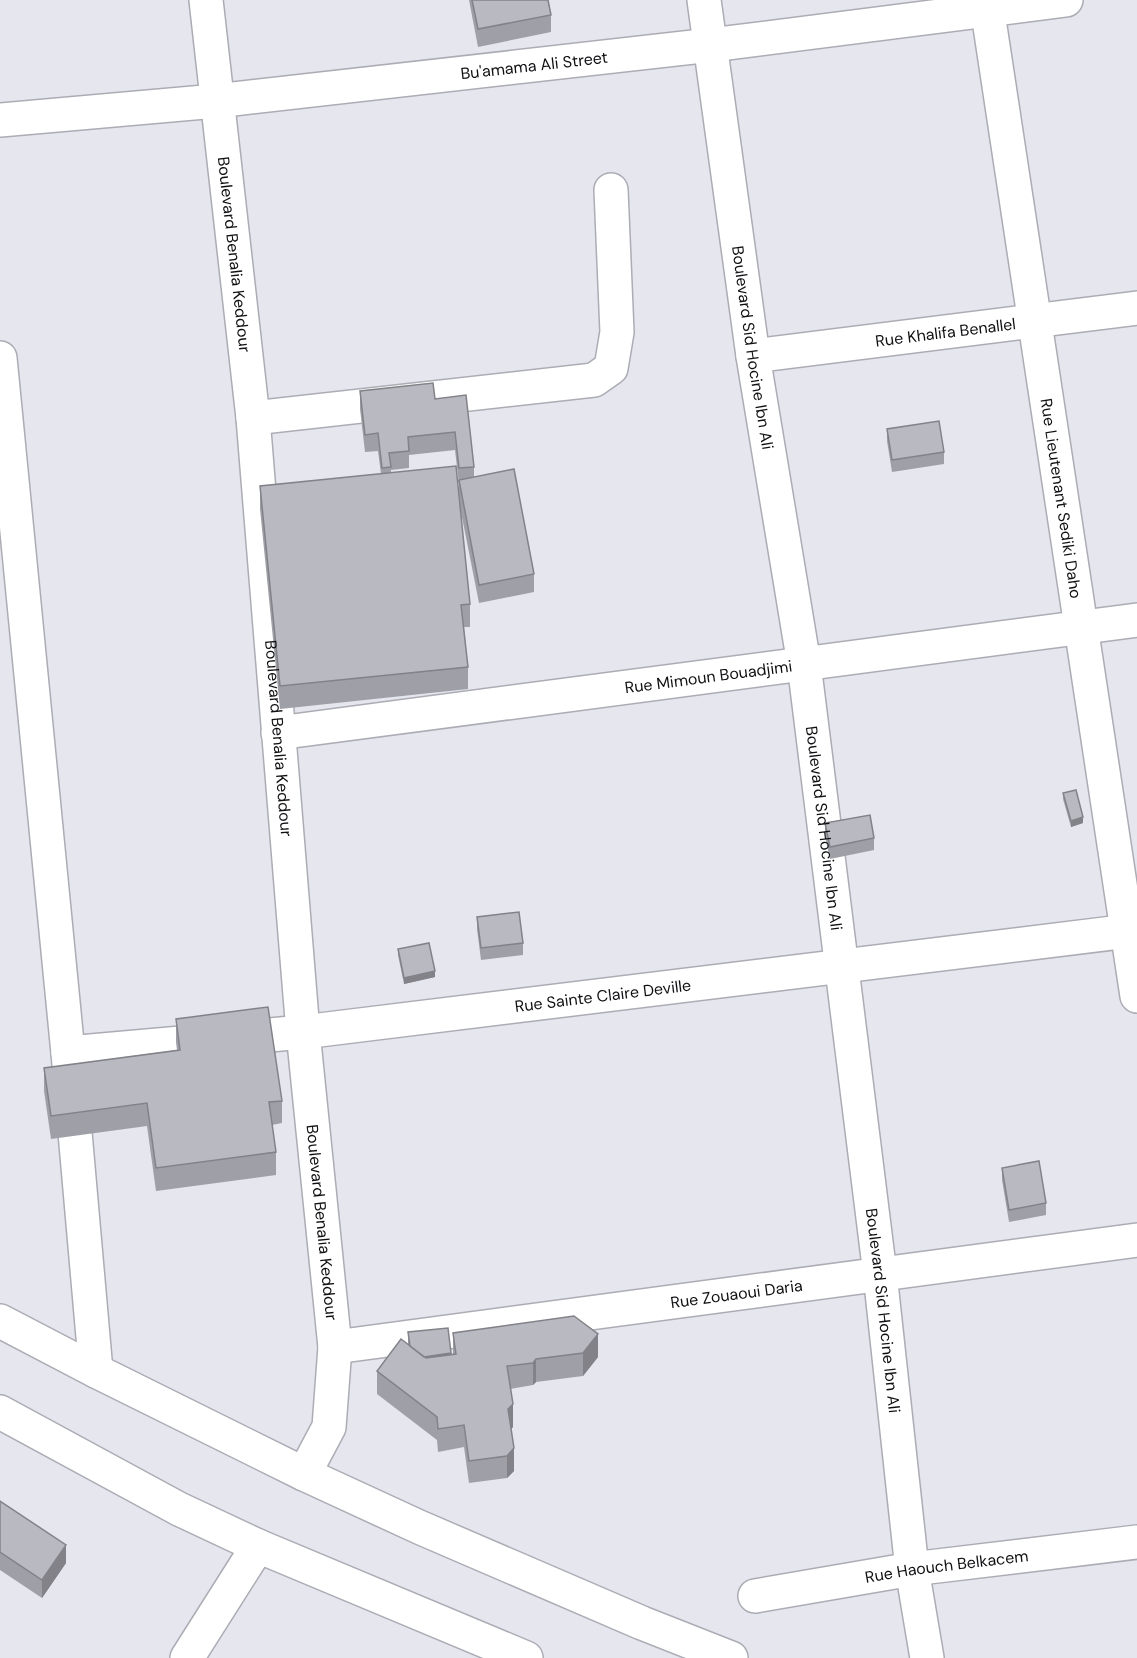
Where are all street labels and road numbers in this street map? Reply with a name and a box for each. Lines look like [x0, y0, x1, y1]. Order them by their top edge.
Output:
street label: Bu'amama Ali Street [459, 46, 609, 84]
street label: Boulevard Benalia Keddour [213, 155, 256, 354]
street label: Boulevard Sid Hocine Ibn Ali [727, 244, 779, 451]
street label: Rue Khalifa Benallel [874, 313, 1017, 351]
street label: Rue Lieutenant Sediki Daho [1036, 397, 1087, 600]
street label: Boulevard Benalia Keddour [261, 639, 298, 837]
street label: Rue Mimoun Bouadjimi [623, 655, 793, 698]
street label: Boulevard Sid Hocine Ibn Ali [801, 725, 848, 932]
street label: Rue Sainte Claire Deville [513, 974, 692, 1017]
street label: Boulevard Benalia Keddour [302, 1123, 343, 1322]
street label: Boulevard Sid Hocine Ibn Ali [861, 1207, 906, 1414]
street label: Rue Zouaoui Daria [669, 1274, 804, 1313]
street label: Rue Haouch Belkacem [863, 1545, 1029, 1587]

